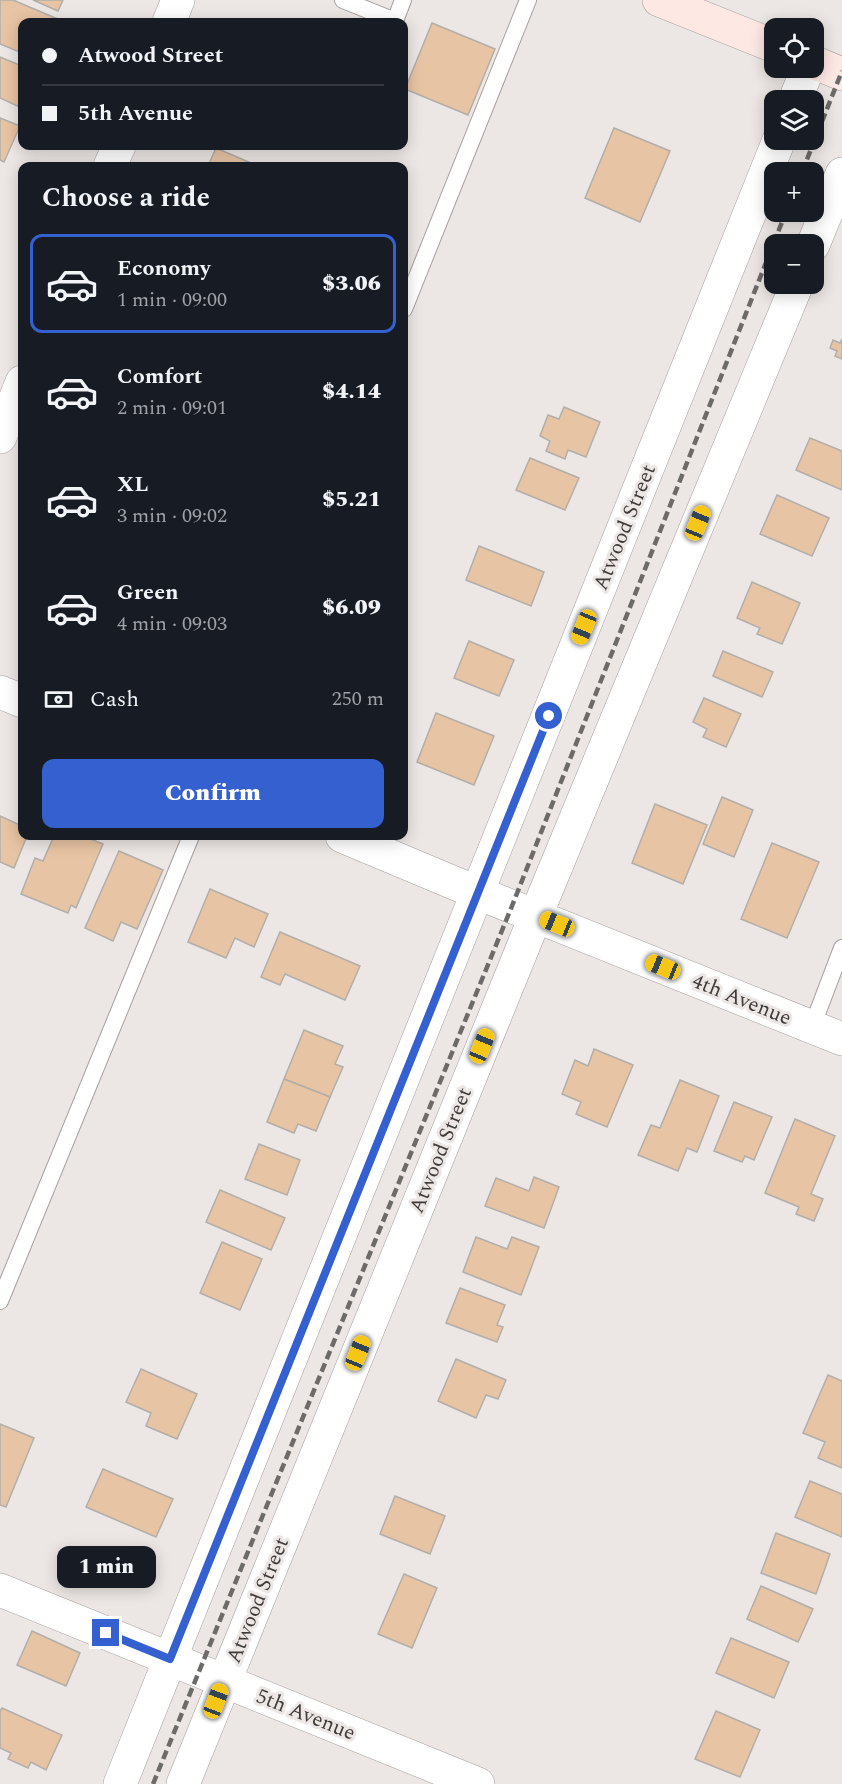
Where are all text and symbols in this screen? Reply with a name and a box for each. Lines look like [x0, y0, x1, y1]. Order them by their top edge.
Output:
map controls [764, 18, 824, 294]
button: locate [764, 18, 824, 78]
text: Atwood Street [78, 39, 223, 72]
button: layers [764, 90, 824, 150]
text: 5th Avenue [78, 97, 193, 130]
button: + [764, 162, 824, 222]
text: Choose a ride [42, 177, 210, 219]
button: − [764, 234, 824, 294]
text: Economy [117, 252, 210, 285]
icon: car [45, 257, 99, 311]
text: $3.06 [322, 267, 381, 300]
text: 1 min · 09:00 [117, 285, 227, 315]
text: Comfort [117, 360, 202, 393]
icon: car [45, 365, 99, 419]
text: $4.14 [322, 375, 381, 408]
text: 2 min · 09:01 [117, 393, 227, 423]
street label: Atwood Street [585, 460, 665, 595]
text: XL [117, 468, 148, 501]
icon: car [45, 473, 99, 527]
text: $5.21 [322, 483, 381, 516]
text: 3 min · 09:02 [117, 501, 227, 531]
car [683, 503, 713, 543]
text: Green [117, 576, 179, 609]
icon: car [45, 581, 99, 635]
text: $6.09 [322, 591, 381, 624]
car [569, 607, 599, 647]
text: 4 min · 09:03 [117, 609, 227, 639]
icon: cash [42, 683, 75, 716]
text: Cash [90, 683, 139, 716]
text: 250 m [332, 684, 384, 714]
route start [535, 702, 562, 729]
button: Confirm [42, 759, 384, 828]
car [537, 909, 577, 939]
car [643, 952, 683, 982]
street label: 4th Avenue [687, 965, 796, 1034]
car [467, 1026, 497, 1066]
street label: Atwood Street [401, 1083, 481, 1218]
car [343, 1333, 373, 1373]
street label: Atwood Street [218, 1533, 298, 1668]
callout: 1 min [57, 1546, 156, 1588]
text: 1 min [79, 1552, 134, 1582]
route end [92, 1619, 119, 1646]
street label: 5th Avenue [251, 1680, 360, 1749]
car [201, 1681, 231, 1721]

